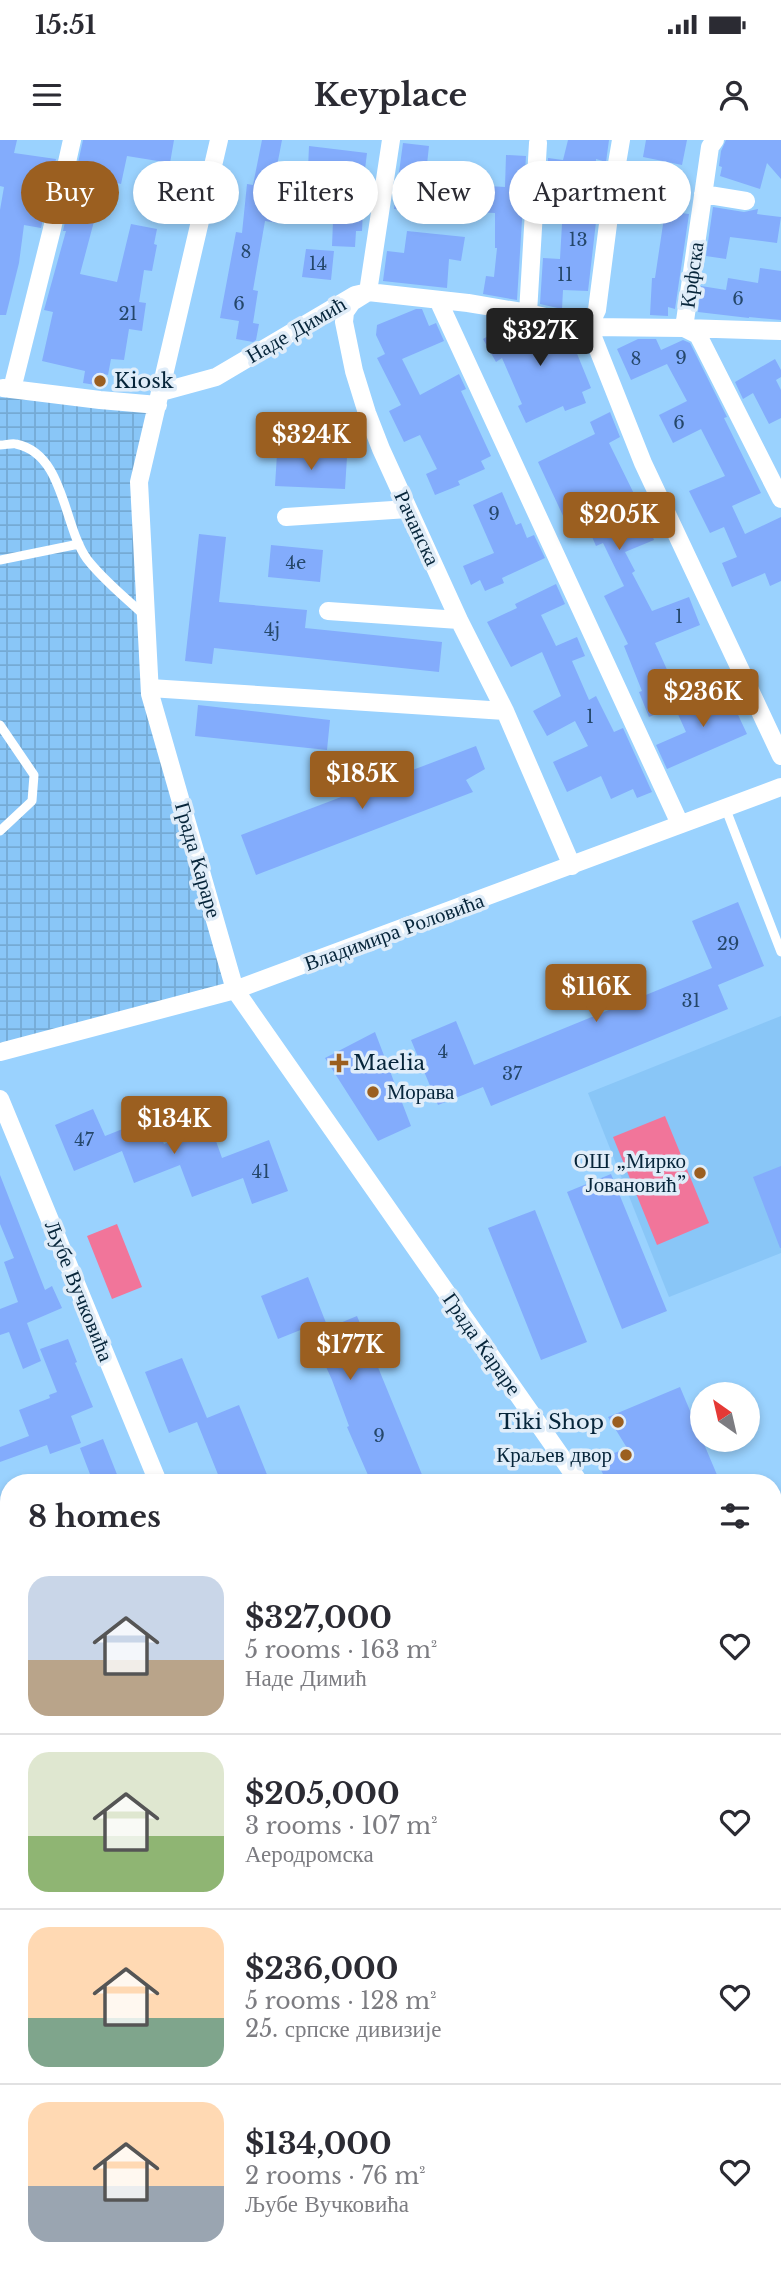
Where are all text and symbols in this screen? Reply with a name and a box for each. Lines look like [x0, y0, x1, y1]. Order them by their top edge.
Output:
text: 15:51 [35, 9, 96, 41]
text: Keyplace [314, 75, 467, 115]
icon: menu [28, 76, 66, 114]
icon: person [715, 76, 753, 114]
chip: Buy [21, 161, 119, 224]
chip: Rent [133, 161, 239, 224]
chip: Filters [253, 161, 378, 224]
chip: New [392, 161, 495, 224]
chip: Apartment [509, 161, 691, 224]
house number: 13 [568, 229, 588, 251]
street label: Крфска [674, 240, 710, 310]
house number: 8 [241, 241, 251, 263]
house number: 14 [309, 253, 327, 275]
house number: 11 [557, 264, 573, 286]
house number: 6 [732, 288, 744, 310]
street label: Наде Димић [241, 291, 351, 369]
house number: 6 [233, 293, 245, 315]
house number: 21 [118, 303, 138, 325]
pin: $327K [491, 308, 589, 368]
text: $327K [502, 317, 578, 345]
house number: 9 [675, 347, 687, 369]
house number: 8 [631, 348, 641, 370]
place label: Kiosk [114, 368, 174, 394]
marker: Kiosk [92, 373, 108, 389]
pin: $324K [262, 412, 360, 472]
house number: 6 [673, 412, 685, 434]
text: $324K [272, 421, 350, 449]
street label: Рачанска [388, 486, 446, 570]
pin: $205K [570, 492, 668, 552]
text: $205K [579, 501, 659, 529]
house number: 9 [488, 503, 500, 525]
house number: 4e [286, 552, 306, 574]
house number: 1 [675, 606, 683, 628]
house number: 4j [264, 619, 280, 641]
pin: $236K [654, 670, 752, 729]
text: $236K [664, 678, 742, 706]
house number: 1 [586, 706, 594, 728]
pin: $185K [313, 752, 411, 811]
text: $185K [326, 760, 398, 788]
street label: Града Караре [169, 799, 227, 921]
street label: Владимира Роловића [301, 887, 488, 977]
house number: 29 [717, 933, 739, 955]
pin: $116K [547, 964, 645, 1024]
text: $116K [561, 973, 631, 1001]
house number: 31 [681, 990, 701, 1012]
house number: 4 [438, 1041, 448, 1063]
place label: Maelia [353, 1050, 426, 1076]
marker: Maelia [331, 1055, 347, 1071]
house number: 37 [502, 1063, 523, 1085]
place label: Морава [387, 1079, 455, 1105]
marker: Морава [365, 1084, 381, 1100]
pin: $134K [125, 1096, 223, 1156]
text: $134K [137, 1105, 211, 1133]
house number: 47 [74, 1129, 95, 1151]
place label: ОШ „Мирко Јовановић” [574, 1148, 686, 1198]
house number: 41 [252, 1161, 270, 1183]
marker: ОШ „Мирко Јовановић” [692, 1165, 708, 1181]
street label: Љубе Вучковића [39, 1217, 119, 1366]
street label: Града Караре [437, 1288, 527, 1400]
pin: $177K [301, 1322, 399, 1382]
text: $177K [316, 1331, 384, 1359]
north arrow [690, 1382, 760, 1452]
map controls [690, 1382, 760, 1452]
place label: Tiki Shop [499, 1409, 604, 1435]
marker: Tiki Shop [610, 1414, 626, 1430]
house number: 9 [373, 1425, 385, 1447]
place label: Краљев двор [496, 1442, 612, 1468]
marker: Краљев двор [618, 1447, 634, 1463]
icon: filters [716, 1497, 754, 1535]
text: 8 homes [28, 1498, 161, 1535]
text: $327,000 [245, 1599, 392, 1636]
icon: home [84, 1604, 168, 1688]
icon: heart [716, 1627, 754, 1665]
text: 5 rooms · 163 m² [245, 1636, 437, 1664]
text: Наде Димић [245, 1664, 367, 1692]
text: $205,000 [245, 1775, 400, 1812]
icon: home [84, 1780, 168, 1864]
icon: heart [716, 1803, 754, 1841]
text: 3 rooms · 107 m² [245, 1812, 438, 1840]
text: Аеродромска [245, 1840, 374, 1868]
text: $236,000 [245, 1950, 398, 1987]
icon: home [84, 1955, 168, 2039]
icon: heart [716, 1978, 754, 2016]
text: 5 rooms · 128 m² [245, 1987, 437, 2015]
text: 25. српске дивизије [245, 2015, 442, 2043]
text: $134,000 [245, 2125, 392, 2162]
icon: home [84, 2130, 168, 2214]
icon: heart [716, 2153, 754, 2191]
text: 2 rooms · 76 m² [245, 2162, 426, 2190]
text: Љубе Вучковића [245, 2190, 409, 2218]

